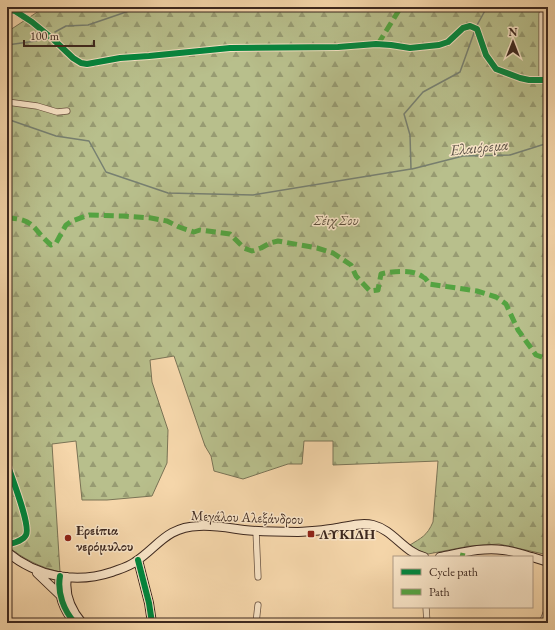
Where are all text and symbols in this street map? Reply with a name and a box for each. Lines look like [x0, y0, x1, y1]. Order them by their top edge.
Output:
scale bar [24, 22, 94, 48]
north arrow [493, 22, 533, 62]
text: N [509, 25, 518, 39]
text: 100 m [30, 28, 60, 44]
water label: Ελαιόρεμα [448, 135, 509, 161]
park label: Σέιχ Σου [313, 211, 358, 229]
street label: Μεγάλου Αλεξάνδρου [191, 506, 303, 528]
place label: Ερείπια νερόμυλου [75, 521, 134, 555]
place label: ΛΥΚΙΔΗ [318, 525, 375, 543]
marker: ΛΥΚΙΔΗ [306, 529, 316, 539]
marker: Ερείπια νερόμυλου [63, 533, 73, 543]
legend [393, 556, 533, 608]
text: Cycle path [429, 564, 478, 580]
text: Path [429, 584, 450, 600]

